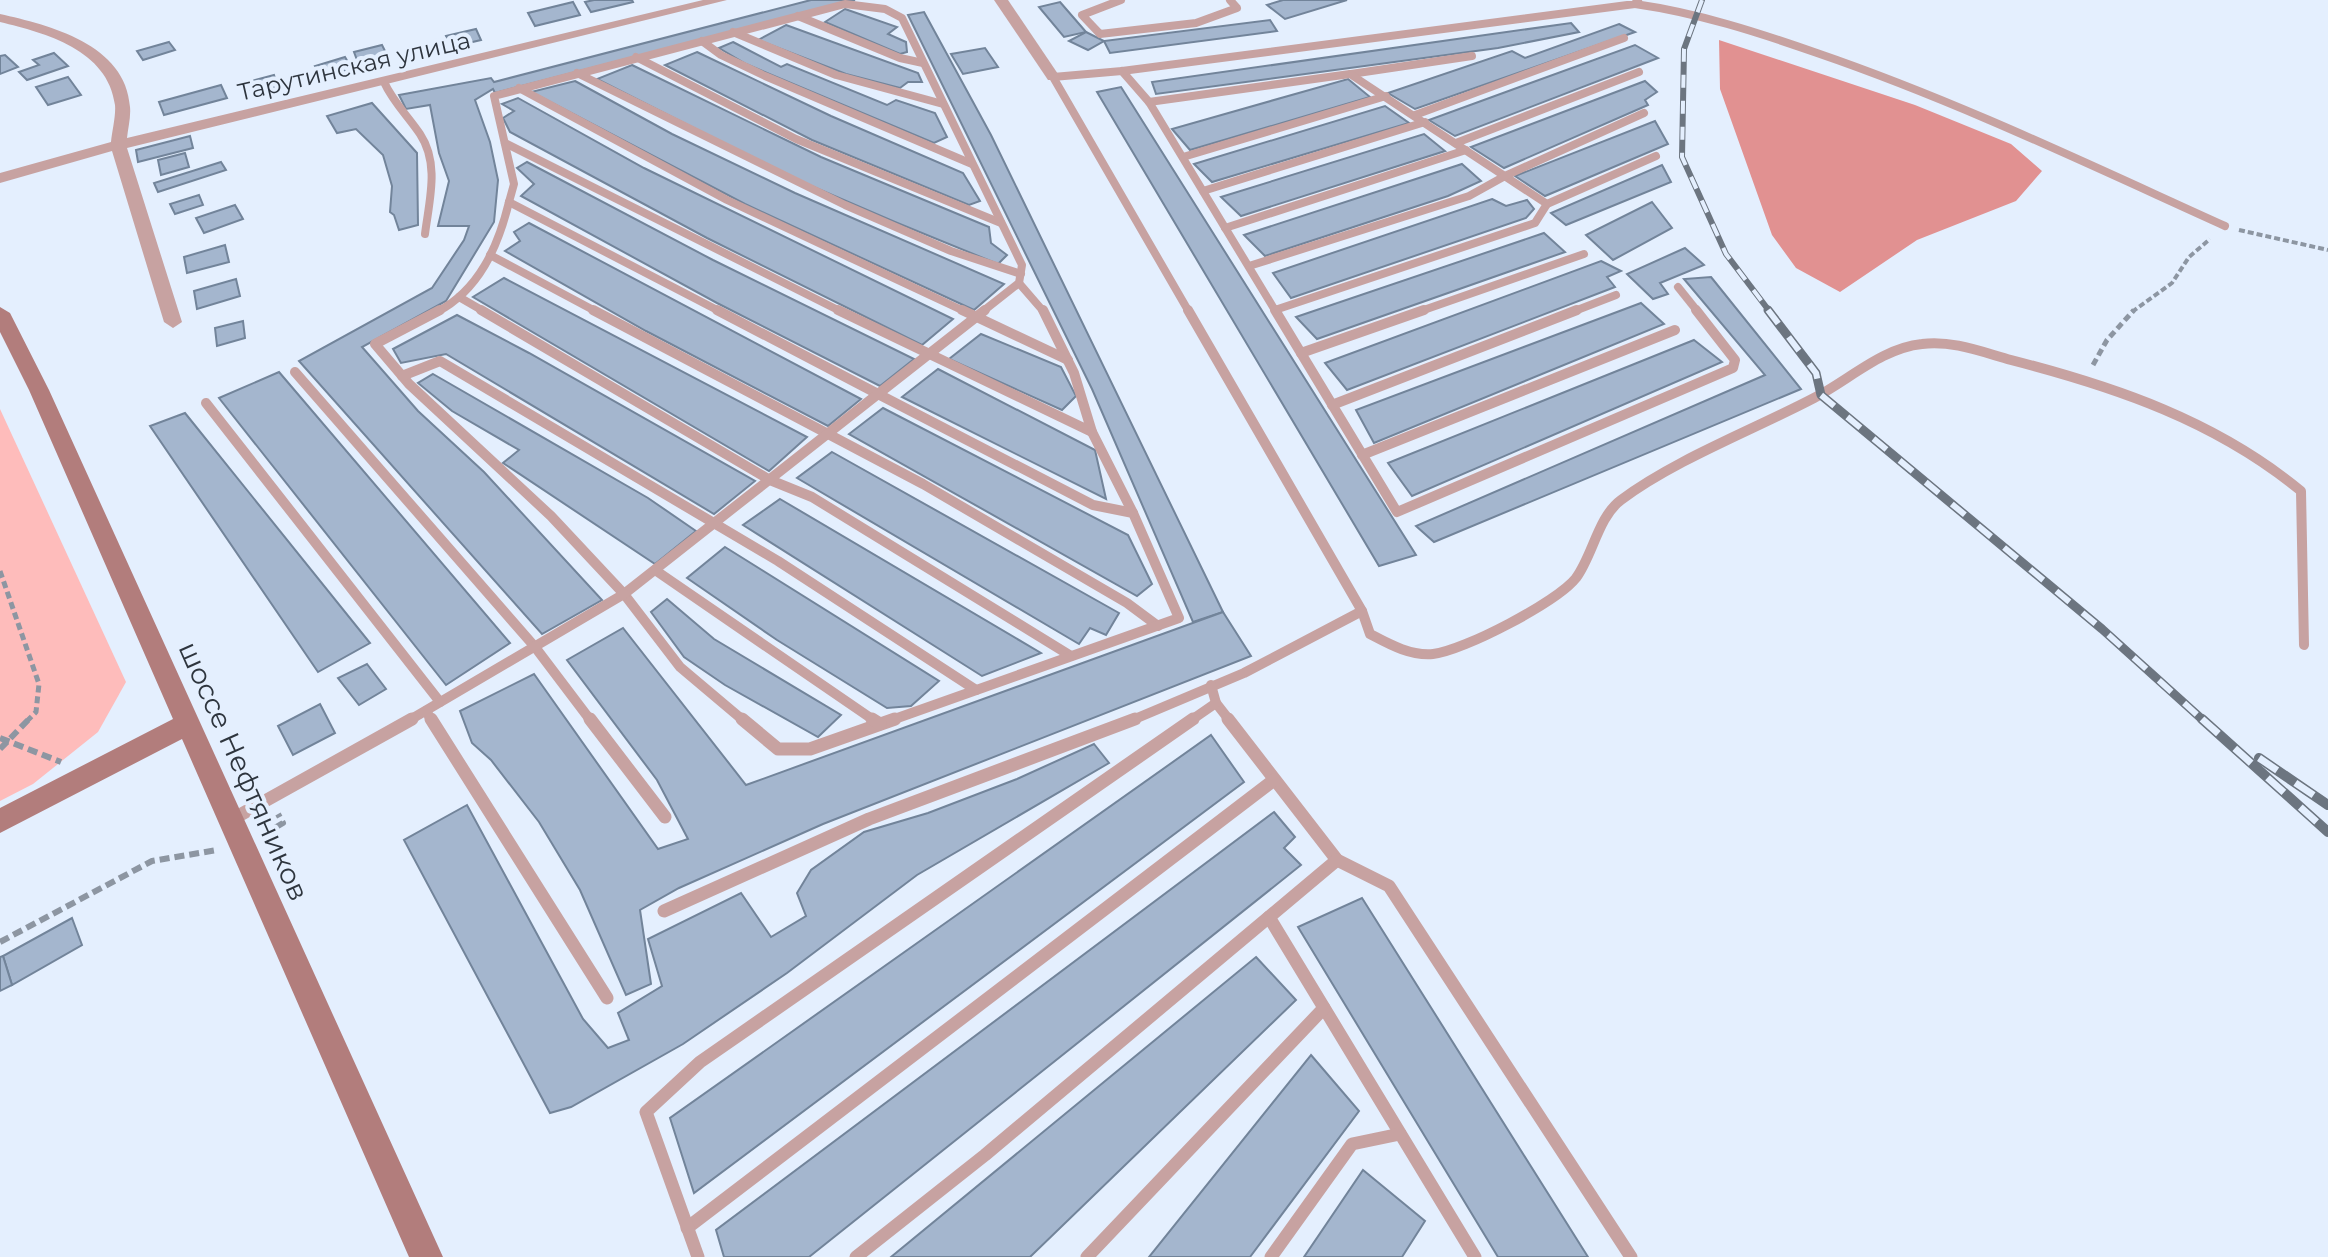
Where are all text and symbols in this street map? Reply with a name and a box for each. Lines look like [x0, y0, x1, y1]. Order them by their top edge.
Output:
street label: Тарутинская улица [235, 25, 473, 107]
street label: шоссе Нефтяников [172, 636, 316, 906]

